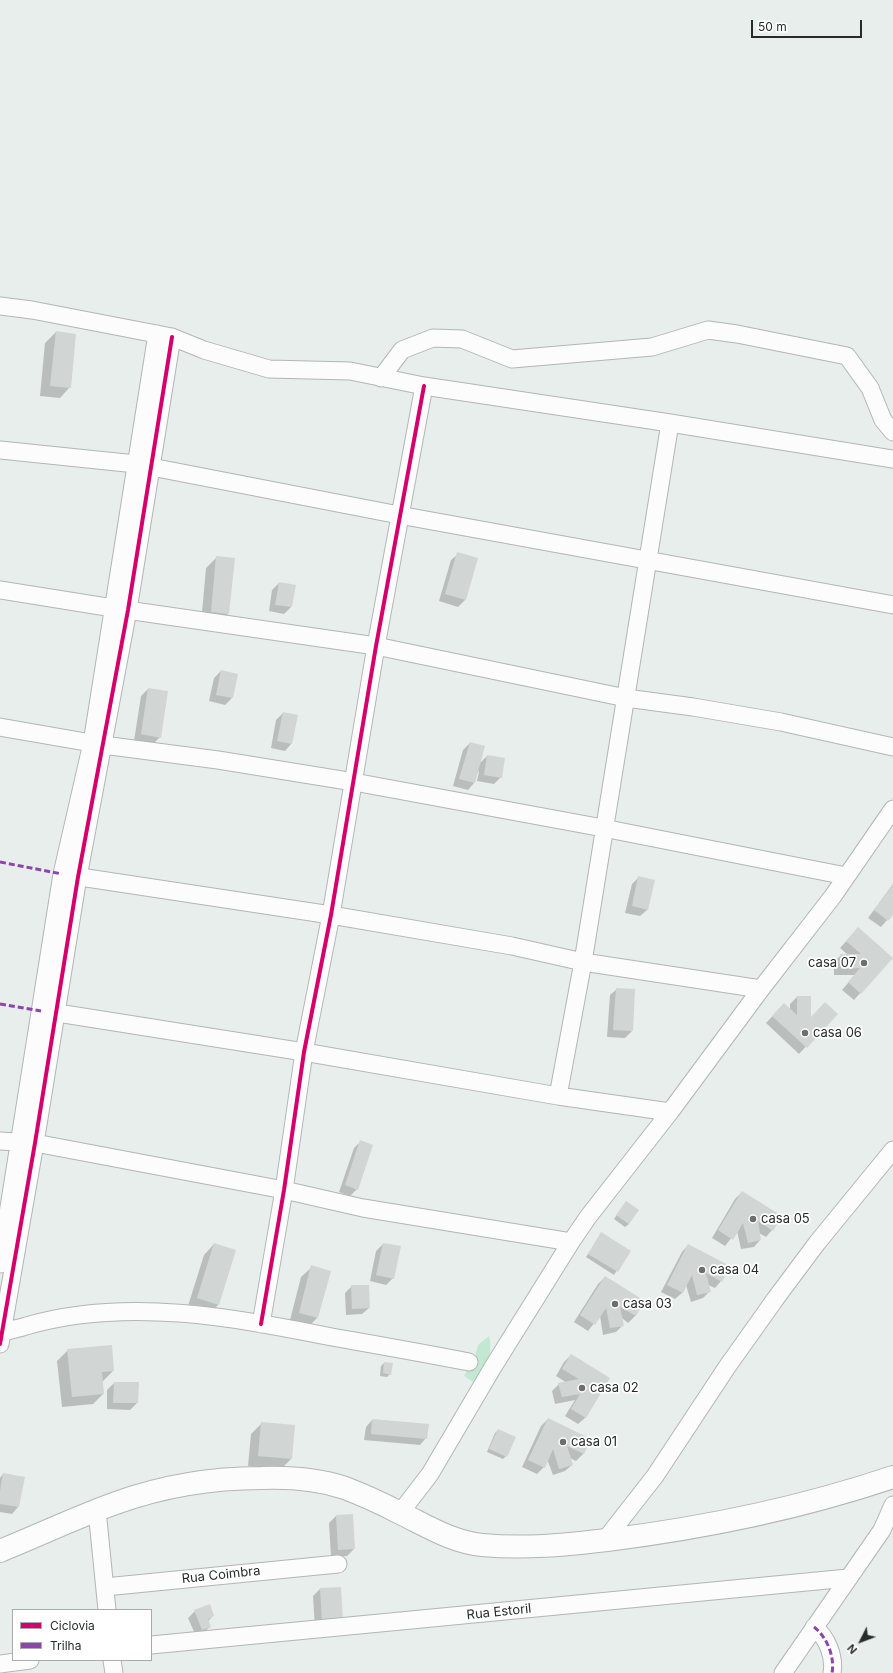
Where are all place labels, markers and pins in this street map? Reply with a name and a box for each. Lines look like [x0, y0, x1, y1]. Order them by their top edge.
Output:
place label: casa 07 [808, 955, 856, 971]
marker: casa 07 [859, 958, 869, 968]
place label: casa 06 [813, 1025, 862, 1041]
marker: casa 06 [800, 1028, 810, 1038]
place label: casa 05 [761, 1211, 810, 1227]
marker: casa 05 [748, 1214, 758, 1224]
place label: casa 04 [710, 1262, 759, 1278]
marker: casa 04 [697, 1265, 707, 1275]
place label: casa 03 [623, 1296, 672, 1312]
marker: casa 03 [610, 1299, 620, 1309]
place label: casa 02 [590, 1380, 639, 1396]
marker: casa 02 [577, 1383, 587, 1393]
place label: casa 01 [571, 1434, 617, 1450]
marker: casa 01 [558, 1437, 568, 1447]

